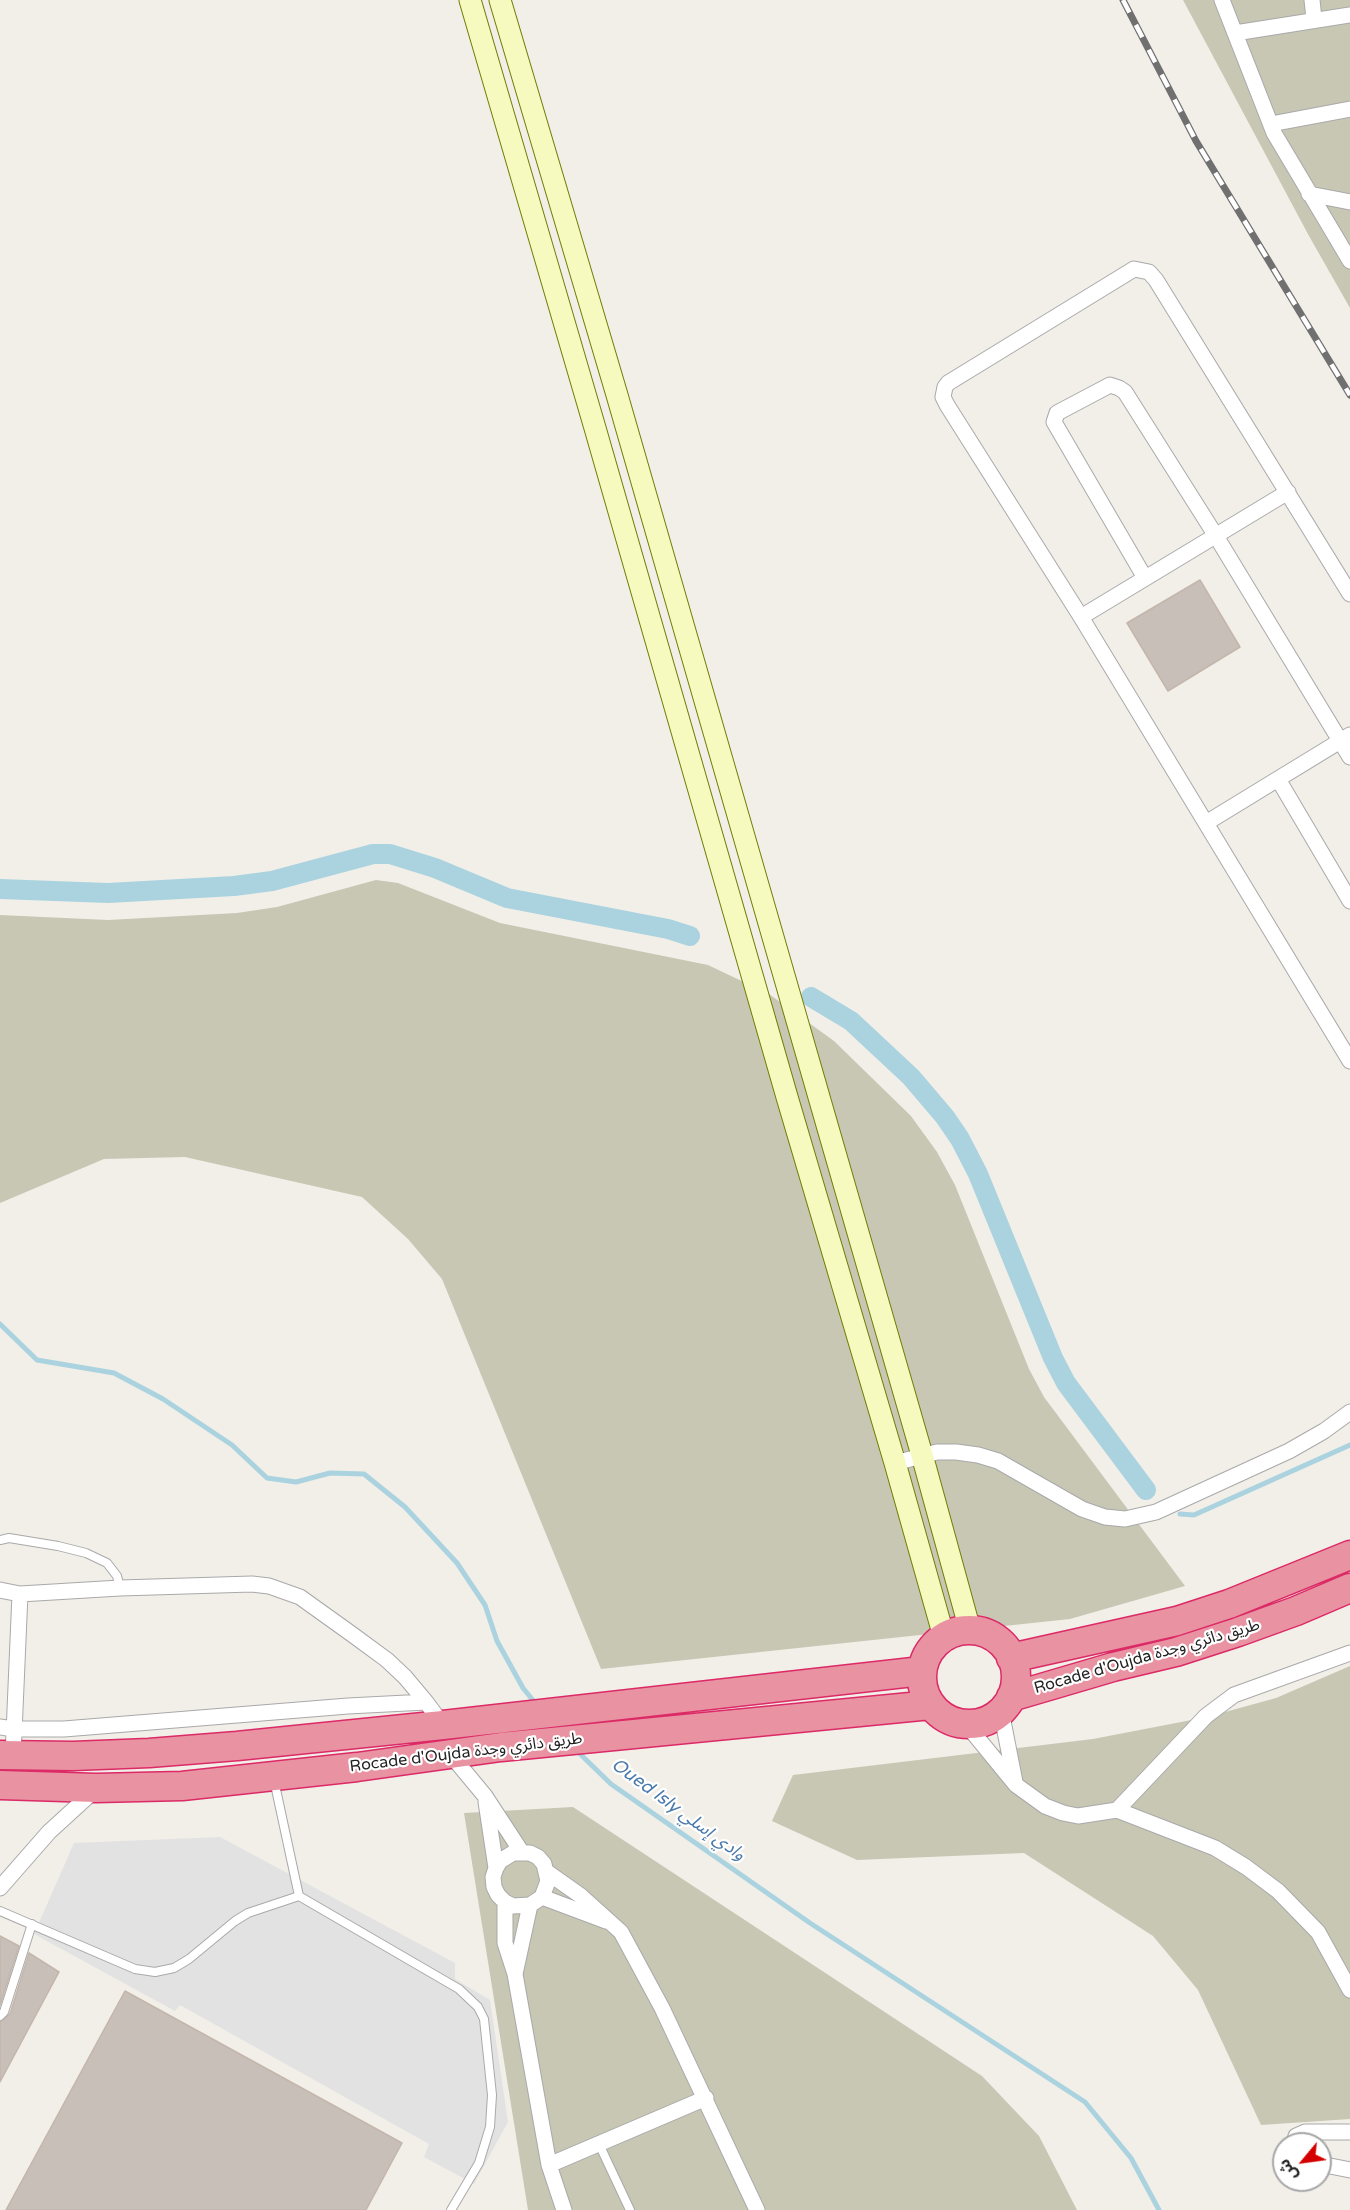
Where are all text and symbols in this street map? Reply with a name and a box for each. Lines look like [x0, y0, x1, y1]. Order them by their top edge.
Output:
street label: Rocade d'Oujda طريق دائري وجدة [1032, 1616, 1262, 1698]
street label: Rocade d'Oujda طريق دائري وجدة [349, 1729, 583, 1777]
water label: Oued Isly وادي إسلي [607, 1754, 749, 1866]
north arrow [1272, 2132, 1332, 2192]
text: ش [1274, 2155, 1302, 2184]

